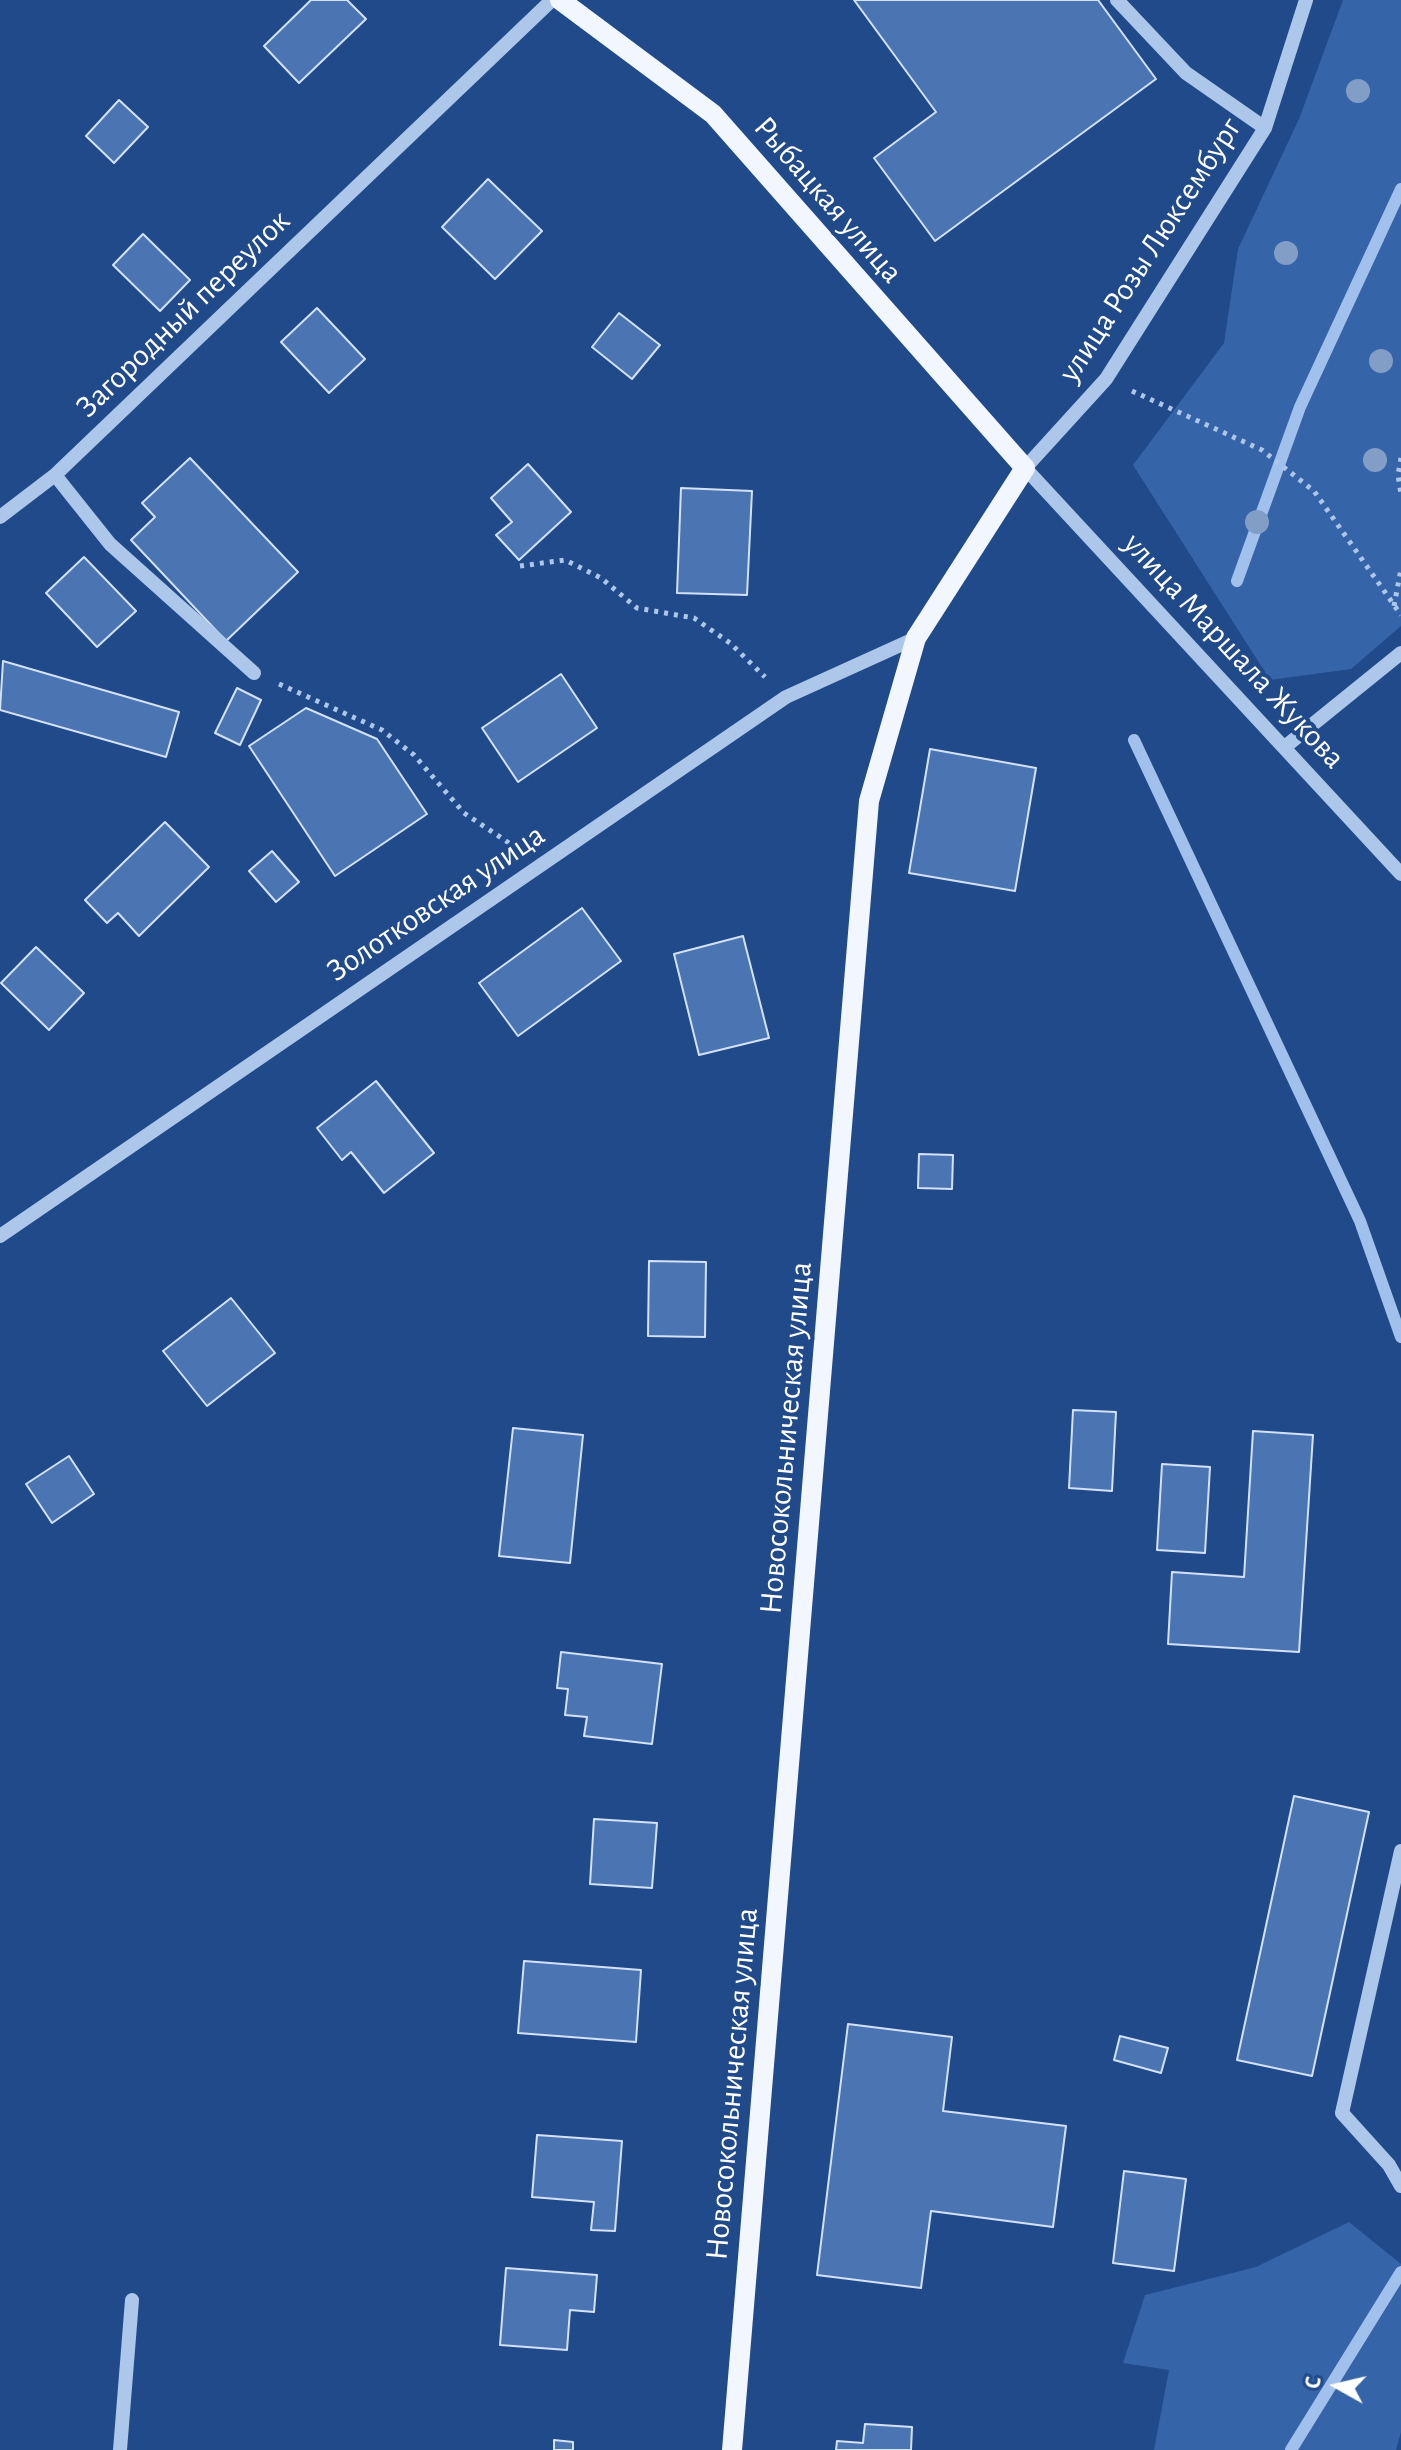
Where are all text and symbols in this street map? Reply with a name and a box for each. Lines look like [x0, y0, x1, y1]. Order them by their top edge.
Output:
street label: Рыбацкая улица [745, 109, 911, 291]
street label: улица Розы Люксембург [1050, 111, 1250, 389]
street label: Загородный переулок [68, 202, 298, 426]
street label: улица Маршала Жукова [1115, 525, 1353, 777]
street label: Золотковская улица [320, 816, 552, 990]
street label: Новосокольническая улица [751, 1260, 821, 1616]
street label: Новосокольническая улица [697, 1906, 767, 2262]
north arrow [1297, 2346, 1377, 2426]
text: С [1301, 2375, 1325, 2390]

